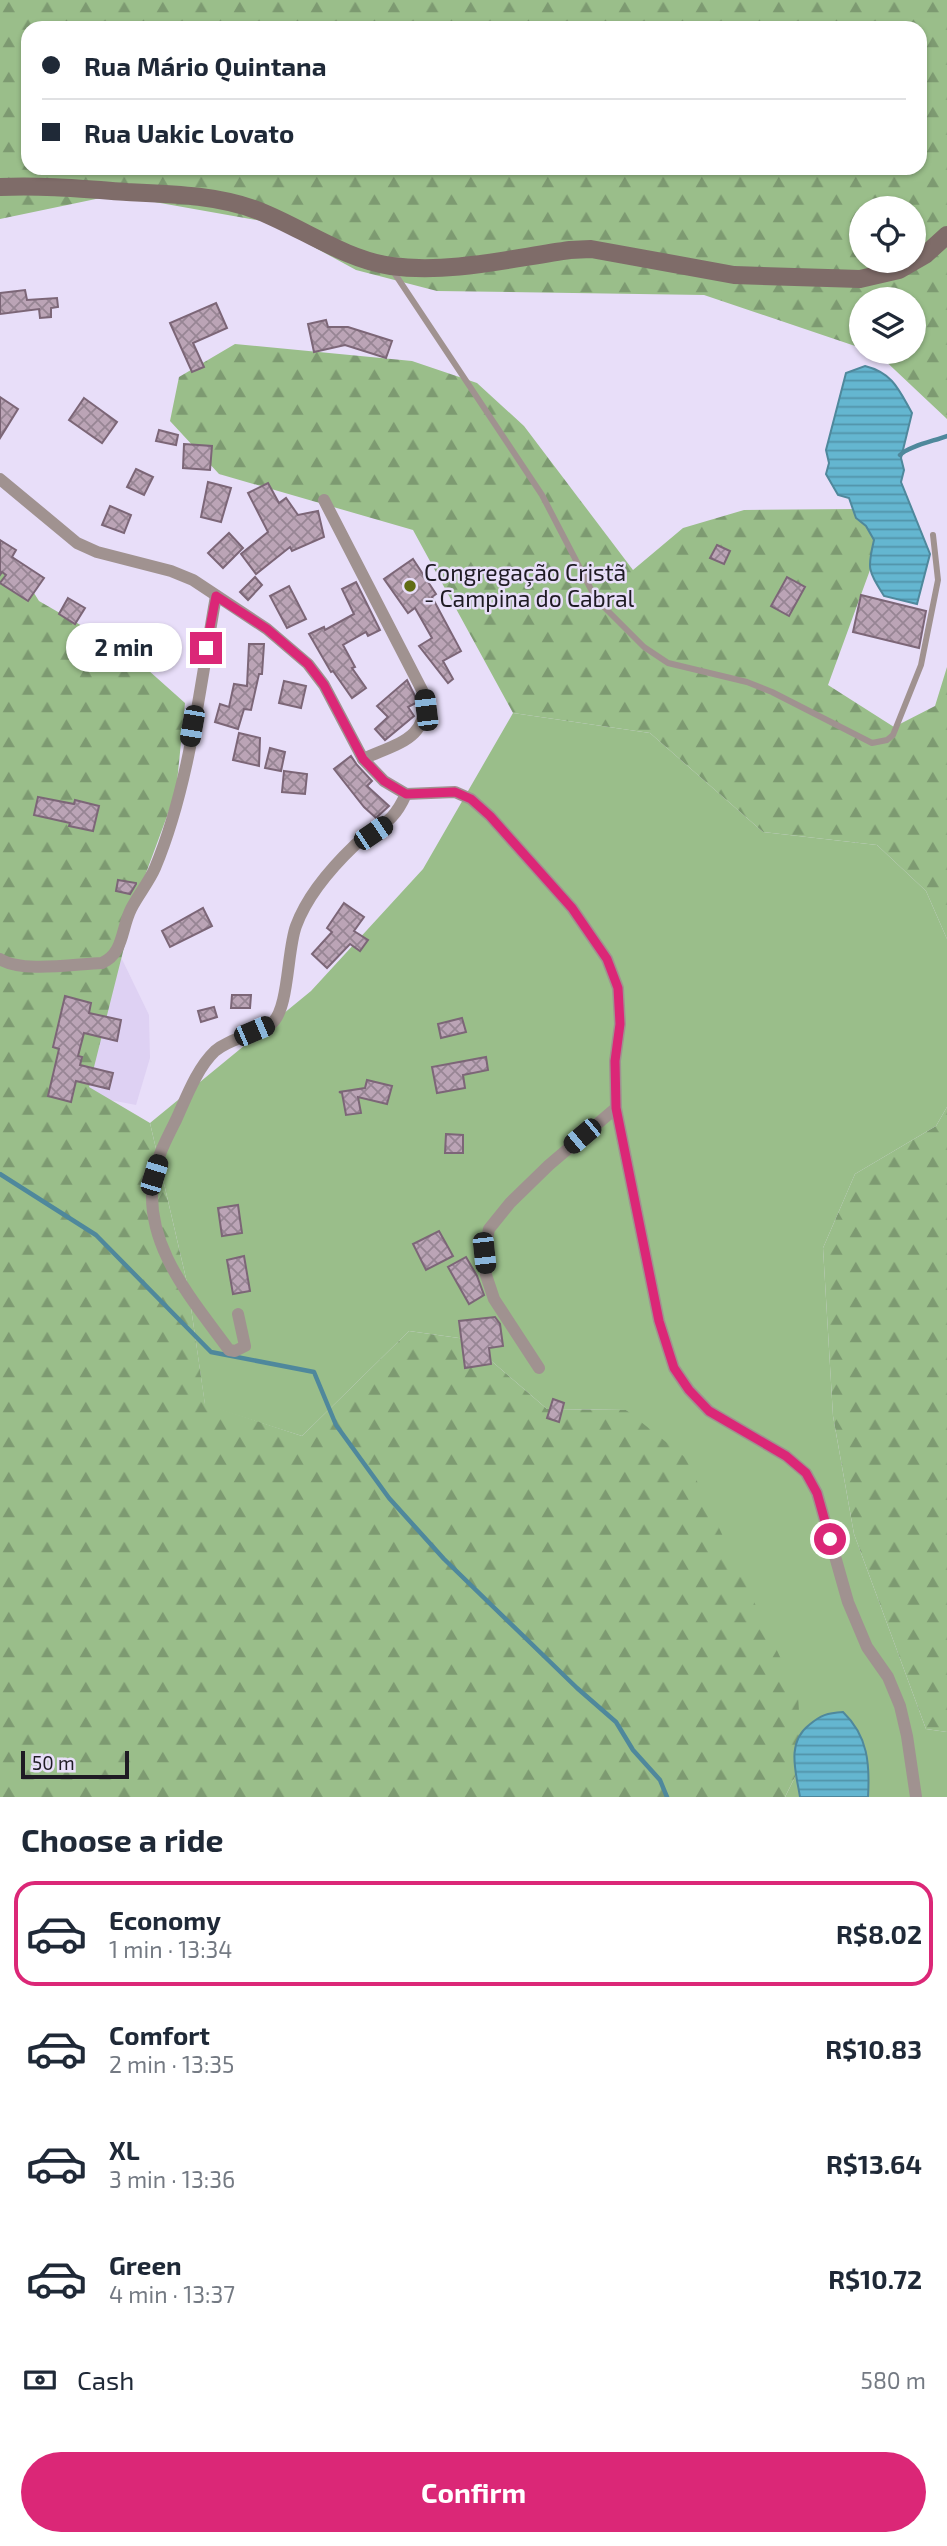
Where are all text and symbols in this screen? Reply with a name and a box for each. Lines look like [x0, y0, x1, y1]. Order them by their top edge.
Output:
text: Rua Mário Quintana [84, 50, 327, 81]
text: Rua Uakic Lovato [84, 117, 294, 148]
map controls [849, 196, 926, 364]
button: locate [849, 196, 926, 273]
button: layers [849, 287, 926, 364]
place label: Congregação Cristã - Campina do Cabral [424, 558, 635, 612]
marker: Congregação Cristã - Campina do Cabral [402, 578, 418, 594]
callout: 2 min [66, 624, 182, 672]
route end [190, 632, 222, 664]
text: 2 min [95, 633, 153, 661]
car [414, 688, 439, 732]
car [179, 703, 206, 749]
car [350, 813, 397, 853]
car [231, 1013, 278, 1049]
car [560, 1114, 605, 1158]
car [138, 1152, 171, 1198]
car [472, 1231, 497, 1275]
route start [814, 1523, 846, 1555]
scale bar [21, 1748, 130, 1780]
text: 50 m [32, 1751, 75, 1774]
text: Choose a ride [21, 1820, 224, 1858]
icon: car [25, 1902, 88, 1965]
text: Economy [109, 1904, 221, 1935]
text: R$8.02 [836, 1918, 922, 1949]
text: 1 min · 13:34 [109, 1935, 233, 1963]
icon: car [25, 2017, 88, 2080]
text: Comfort [109, 2019, 210, 2050]
text: R$10.83 [825, 2033, 922, 2064]
text: 2 min · 13:35 [109, 2050, 234, 2078]
icon: car [25, 2132, 88, 2195]
text: XL [109, 2134, 140, 2165]
text: R$13.64 [826, 2148, 922, 2179]
text: 3 min · 13:36 [109, 2165, 235, 2193]
icon: car [25, 2247, 88, 2310]
text: Green [109, 2249, 182, 2280]
text: R$10.72 [828, 2263, 922, 2294]
text: 4 min · 13:37 [109, 2280, 235, 2308]
icon: cash [21, 2361, 59, 2399]
text: Cash [77, 2364, 134, 2395]
text: 580 m [861, 2366, 926, 2394]
button: Confirm [21, 2452, 926, 2532]

